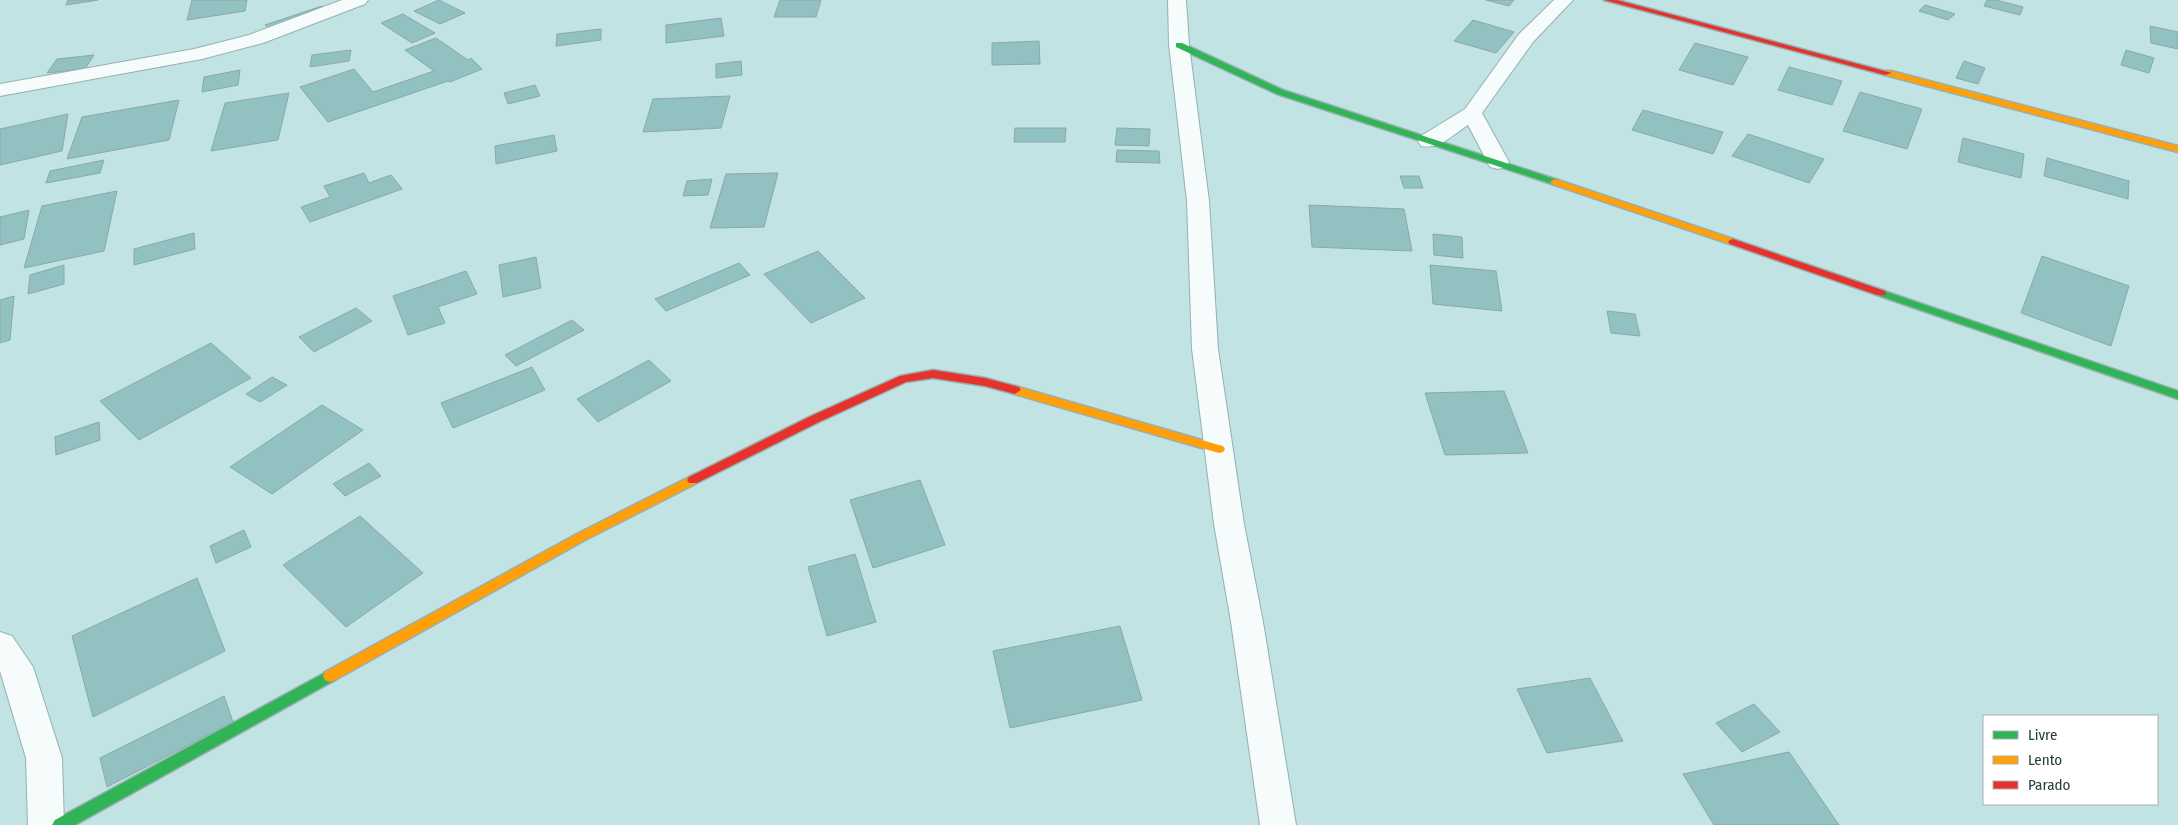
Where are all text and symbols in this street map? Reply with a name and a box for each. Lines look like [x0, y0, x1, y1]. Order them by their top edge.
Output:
legend [1983, 715, 2158, 805]
text: Livre [2028, 726, 2057, 744]
text: Lento [2028, 751, 2062, 769]
text: Parado [2028, 776, 2071, 794]

